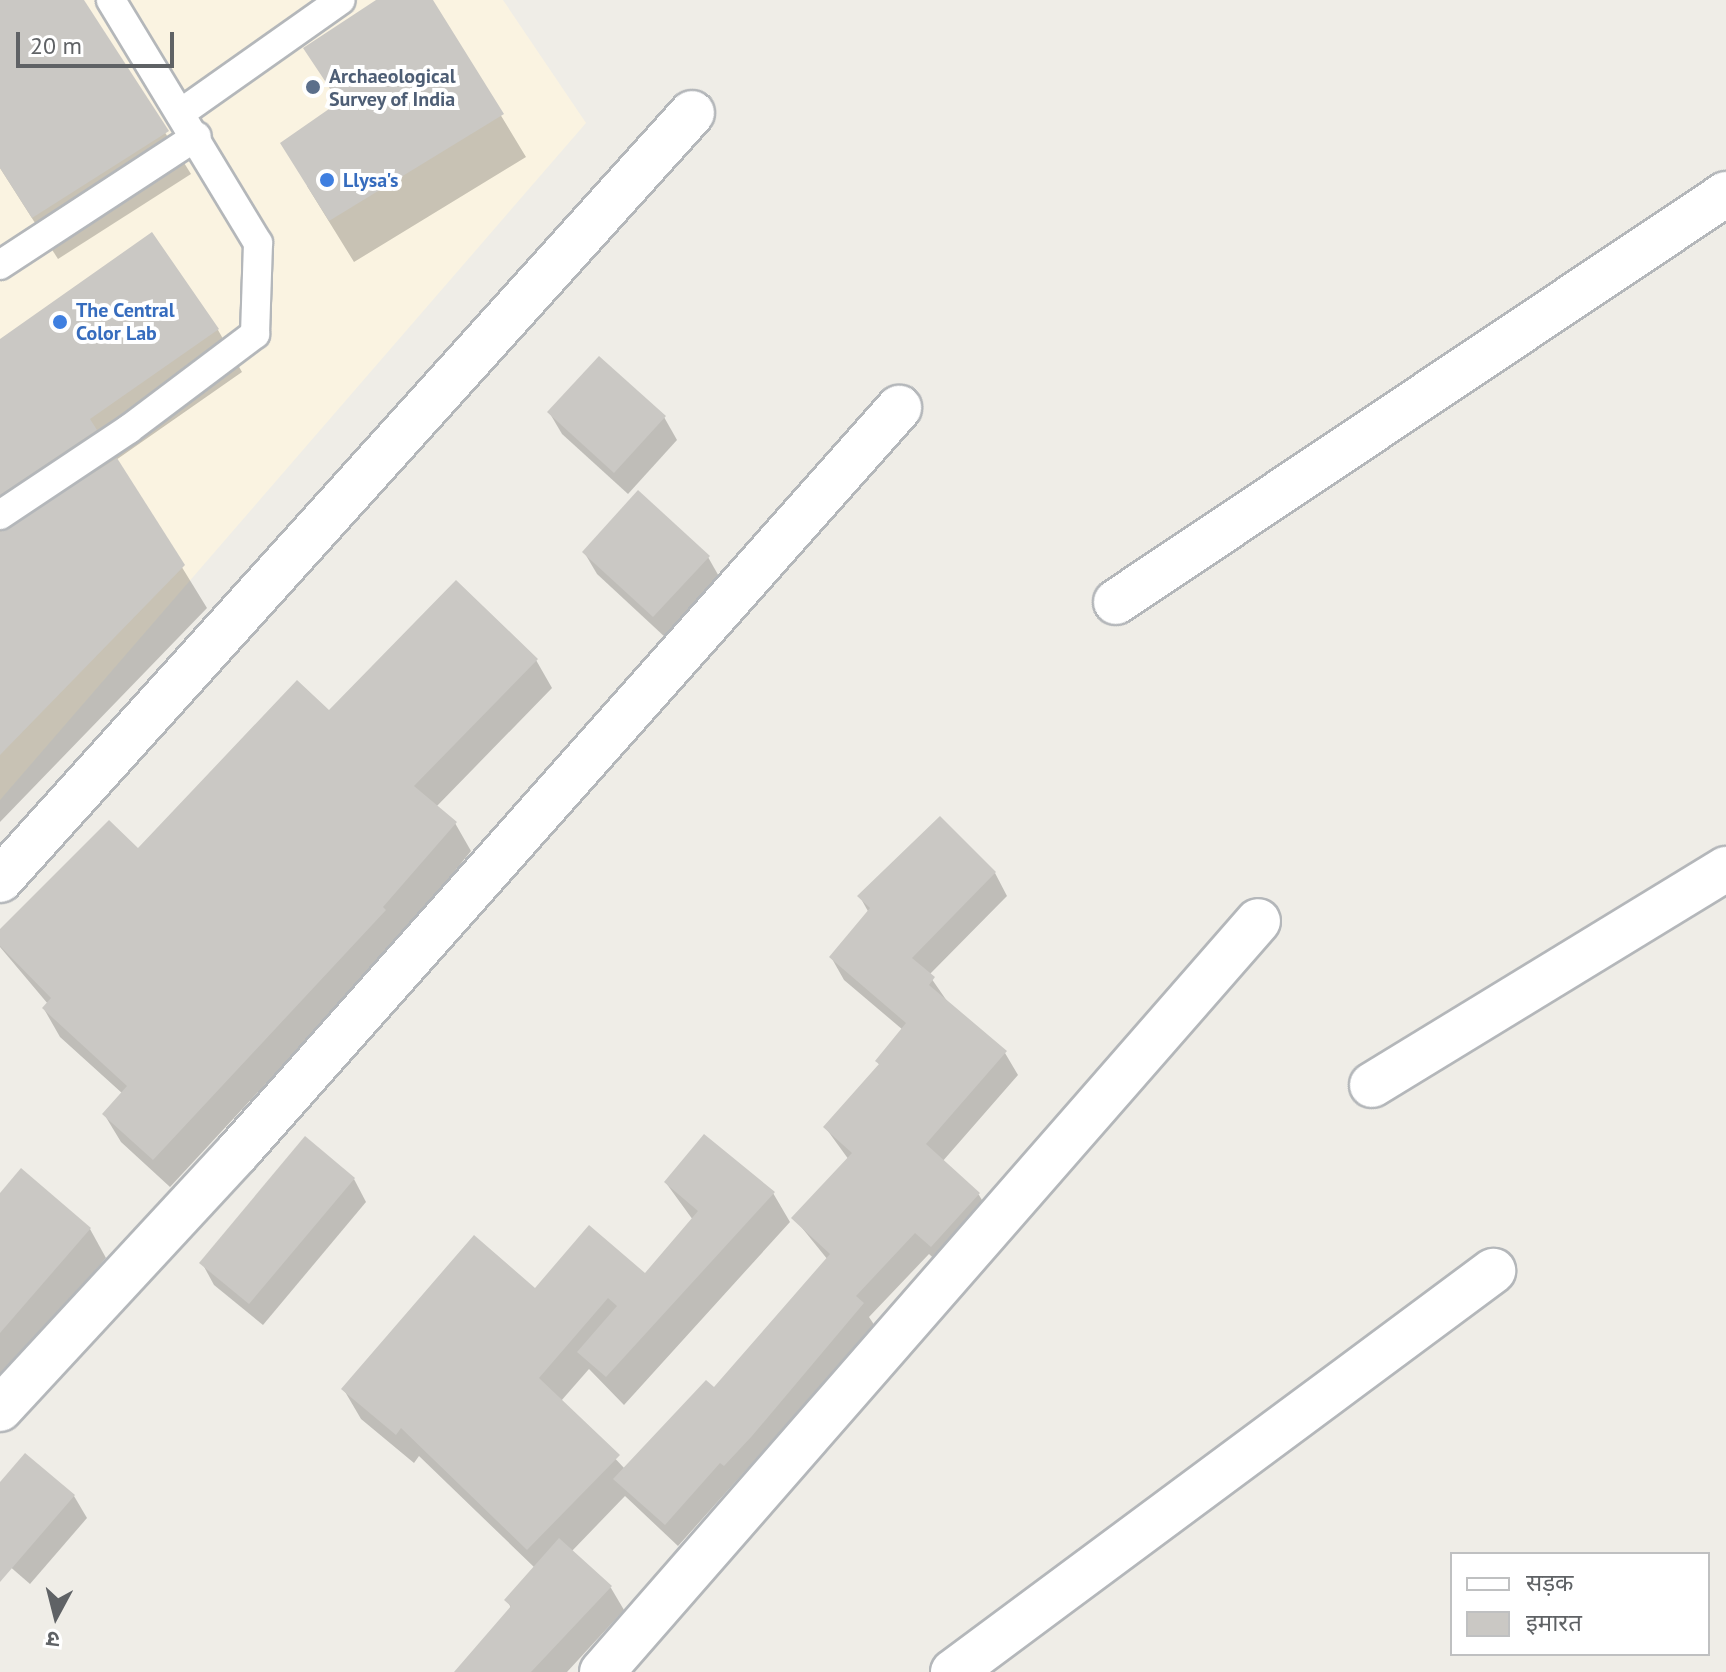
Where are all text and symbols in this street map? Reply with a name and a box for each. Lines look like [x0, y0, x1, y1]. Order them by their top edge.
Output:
scale bar [20, 16, 178, 66]
text: 20 m [30, 30, 82, 61]
place label: Archaeological Survey of India [329, 64, 456, 111]
marker: Archaeological Survey of India [304, 78, 322, 96]
place label: Llysa's [343, 168, 398, 192]
marker: Llysa's [318, 171, 336, 189]
place label: The Central Color Lab [76, 298, 175, 345]
marker: The Central Color Lab [51, 313, 69, 331]
legend [1450, 1552, 1710, 1656]
text: सड़क [1526, 1567, 1574, 1598]
north arrow [16, 1576, 96, 1656]
text: इमारत [1526, 1607, 1582, 1638]
text: उ [45, 1625, 61, 1655]

